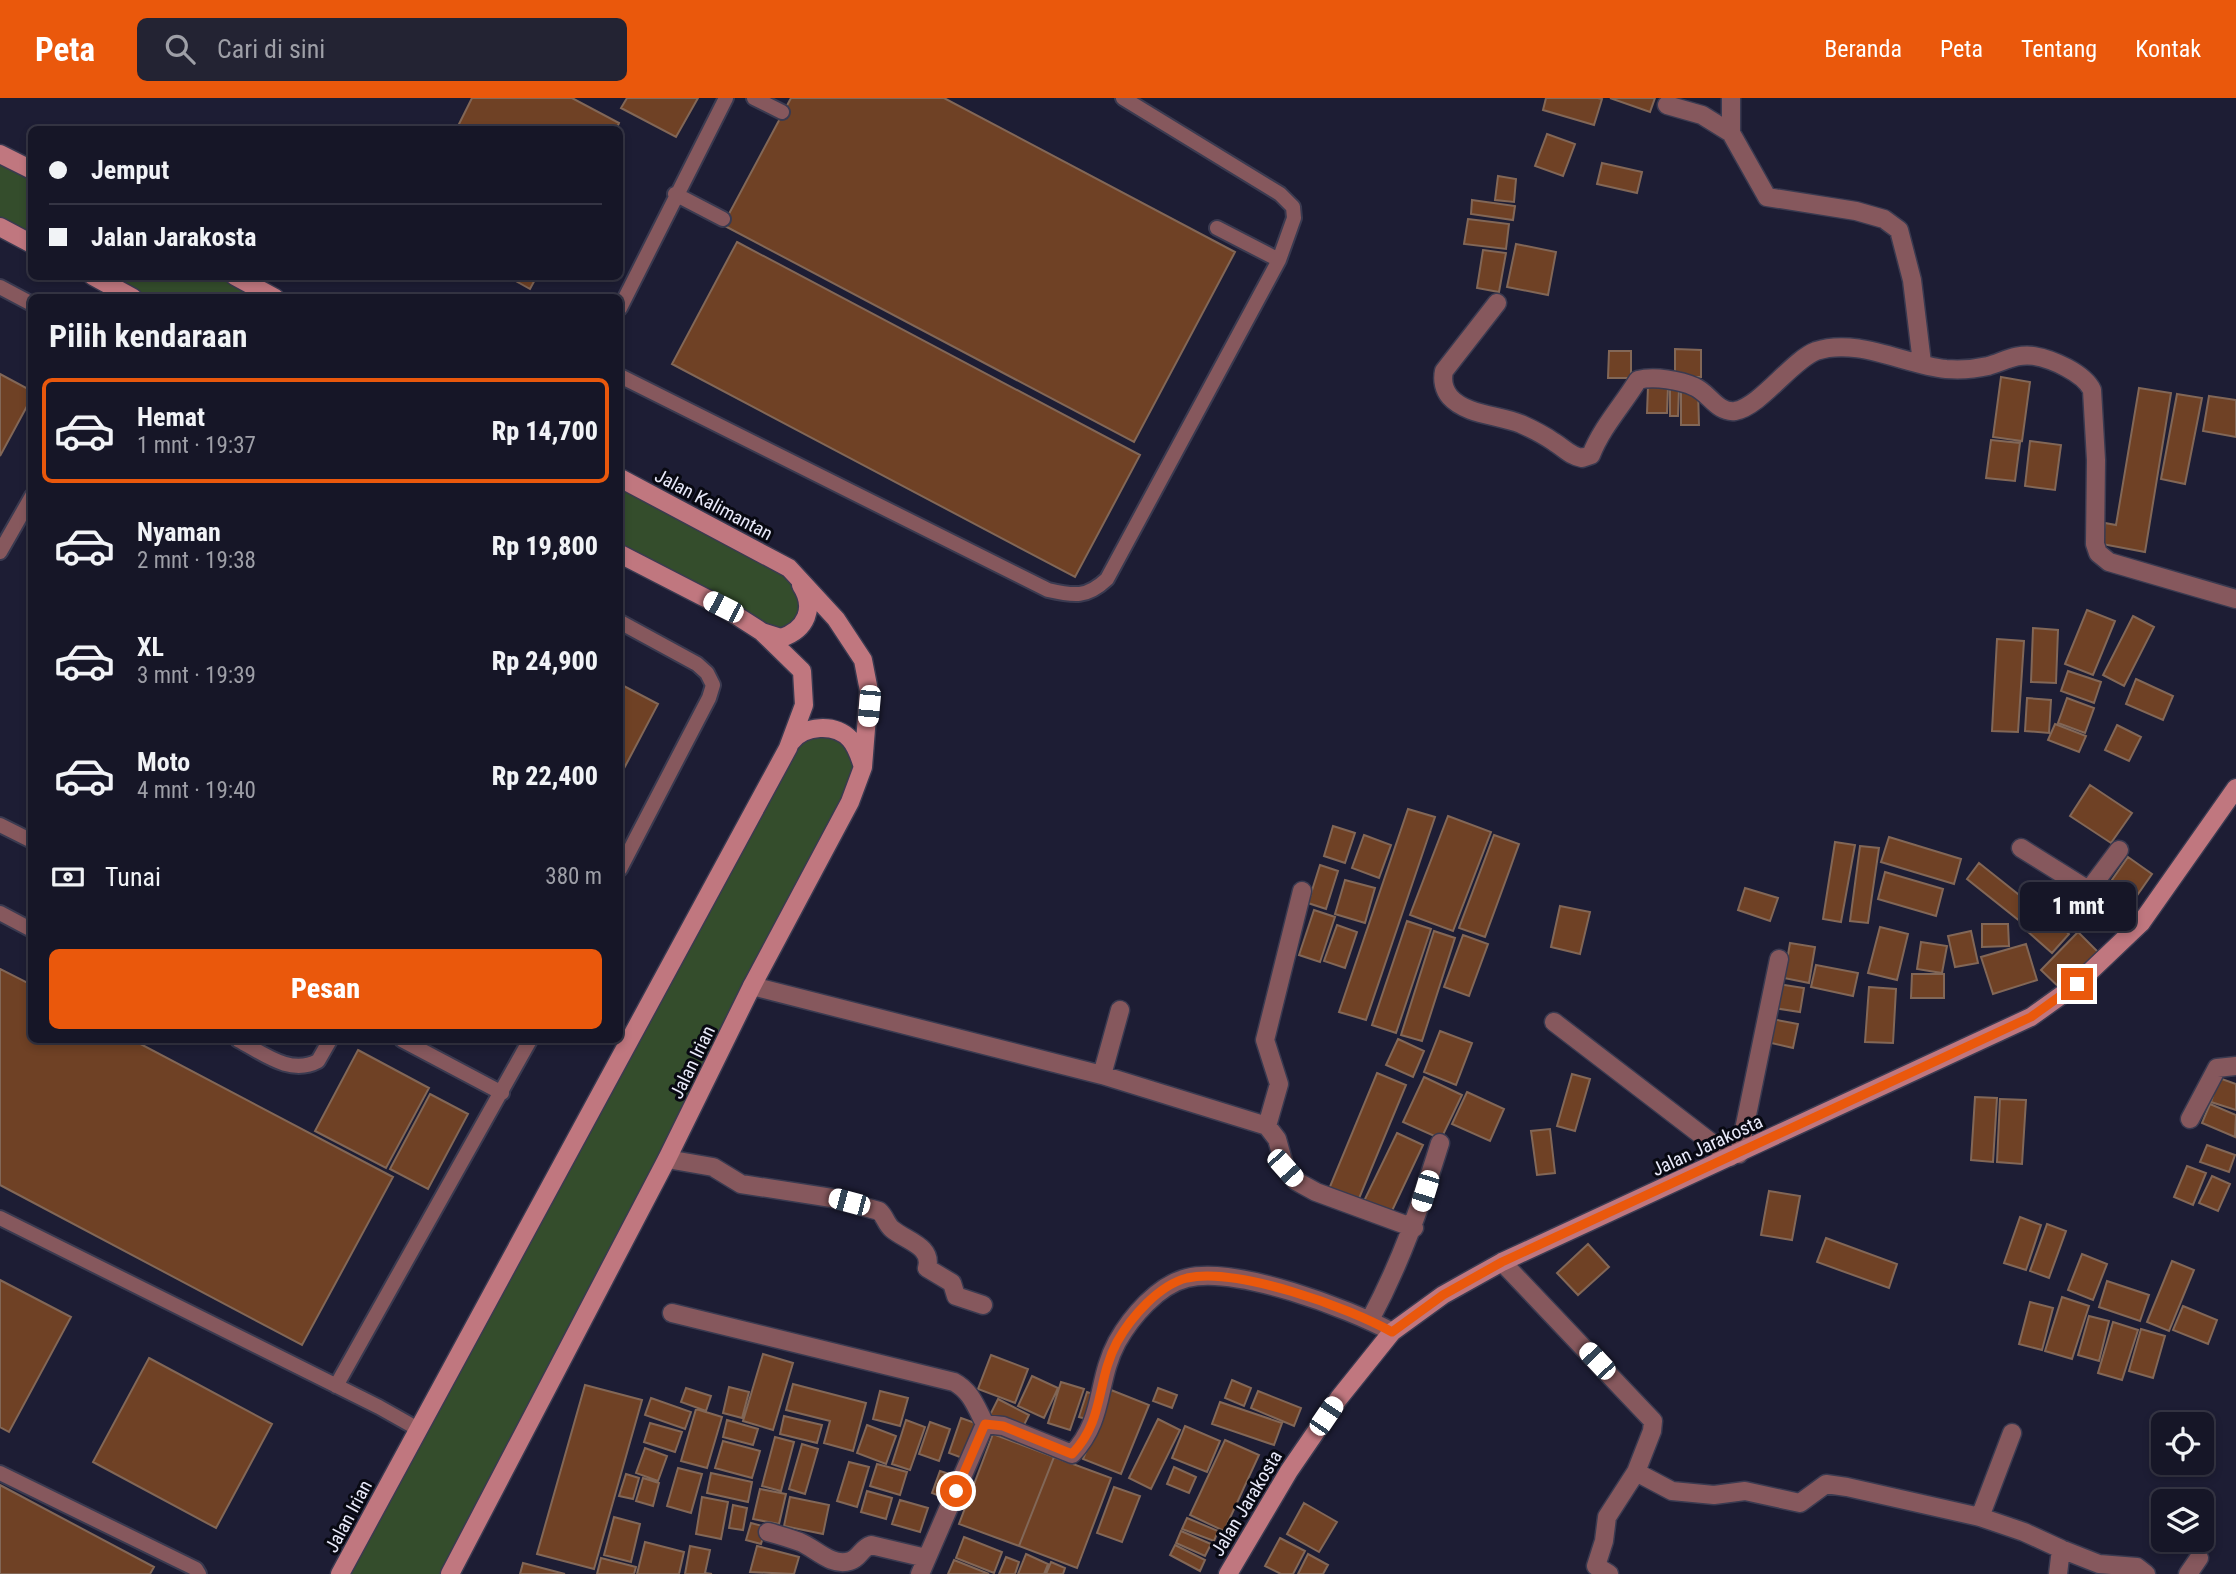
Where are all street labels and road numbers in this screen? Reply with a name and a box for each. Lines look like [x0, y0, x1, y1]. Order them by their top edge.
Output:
street label: Jalan Kalimantan [651, 464, 777, 545]
street label: Jalan Irian [665, 1022, 720, 1103]
street label: Jalan Jarakosta [1648, 1110, 1766, 1181]
street label: Jalan Jarakosta [1206, 1446, 1287, 1560]
street label: Jalan Irian [320, 1476, 377, 1556]

